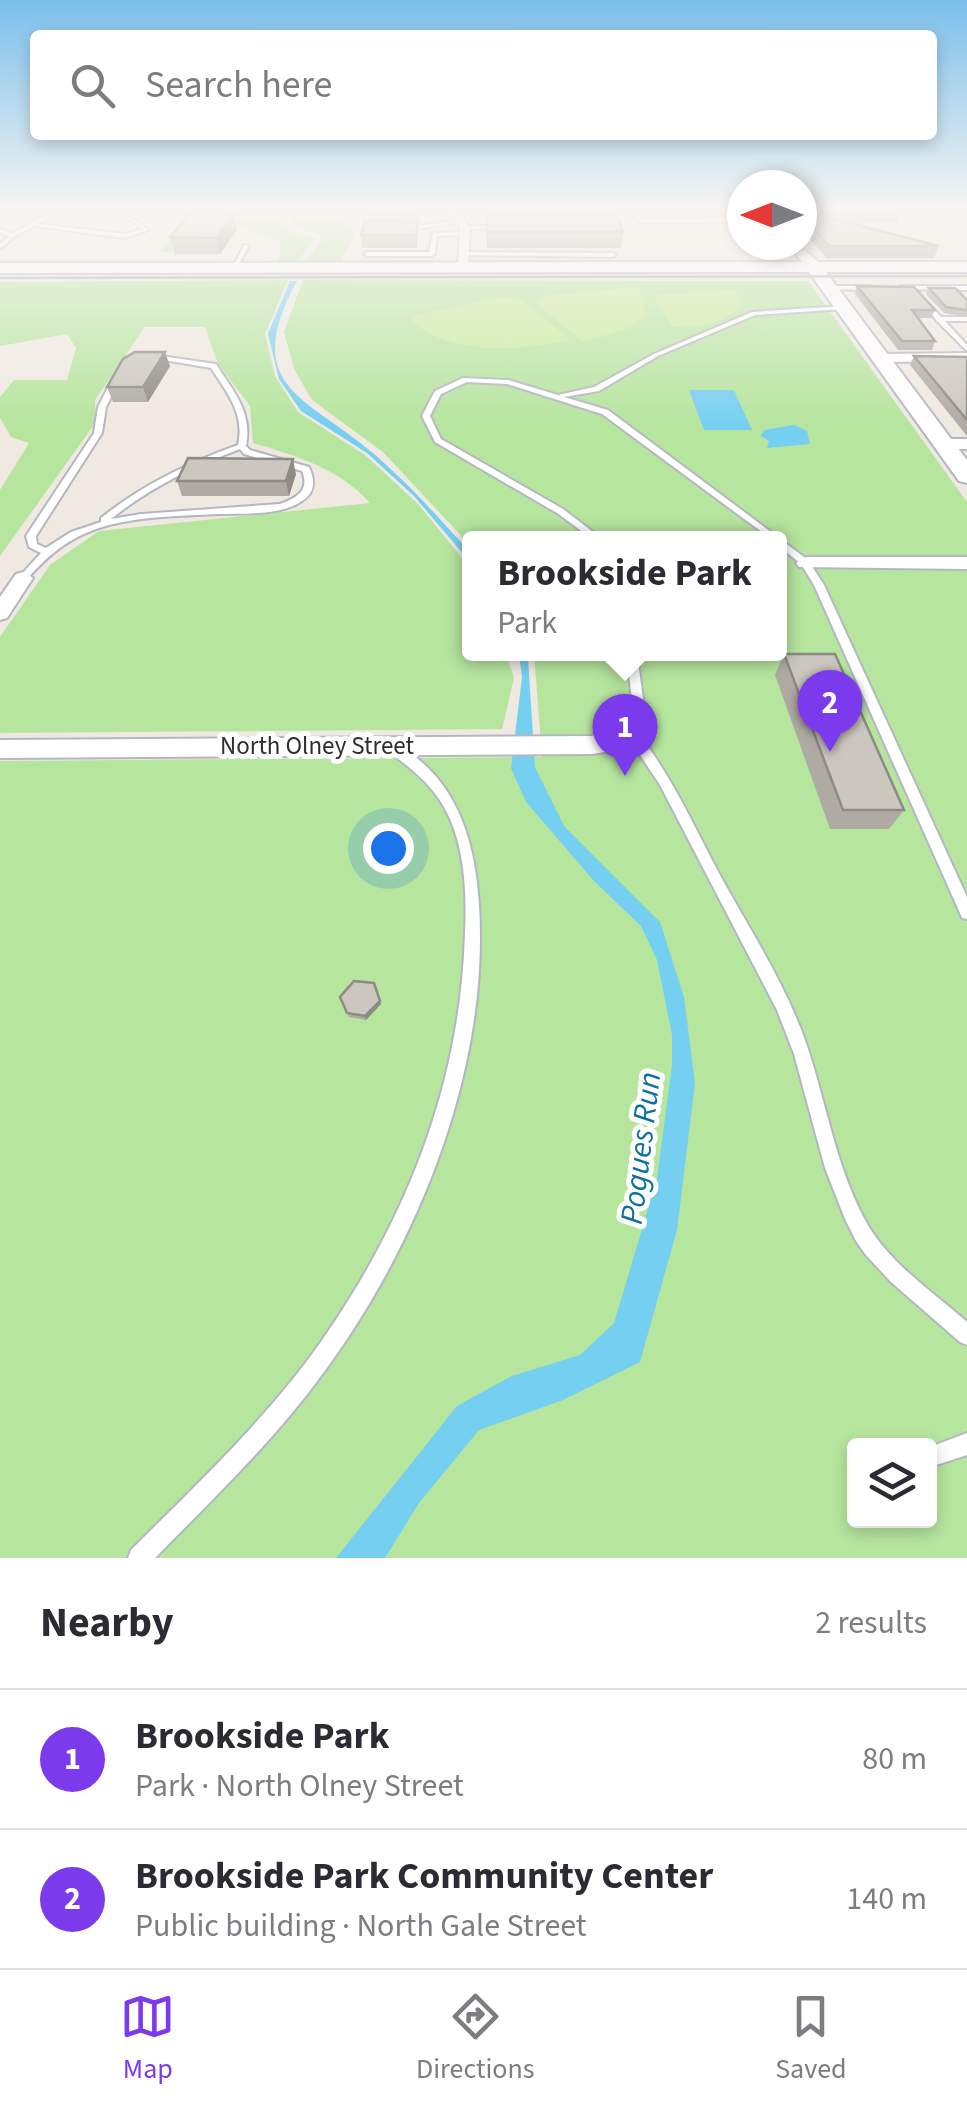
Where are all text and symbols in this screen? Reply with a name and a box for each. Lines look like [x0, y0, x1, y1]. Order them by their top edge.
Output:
search box [30, 30, 937, 140]
icon: search [65, 58, 120, 113]
text: Search here [145, 58, 332, 112]
north arrow [727, 170, 817, 260]
popup [462, 531, 787, 661]
text: Brookside Park [497, 546, 752, 600]
text: Park [497, 600, 557, 646]
pin: 2 [798, 670, 862, 752]
pin: 1 [592, 694, 658, 776]
street label: North Olney Street [220, 728, 415, 764]
your location [363, 823, 414, 874]
water label: Pogues Run [609, 1069, 673, 1227]
map controls [847, 1438, 937, 1528]
button: layers [847, 1438, 937, 1528]
text: Nearby [40, 1593, 174, 1653]
text: 2 results [815, 1600, 927, 1646]
text: Brookside Park [135, 1709, 389, 1763]
text: 1 [64, 1736, 81, 1782]
text: 80 m [862, 1736, 927, 1782]
text: Park · North Olney Street [135, 1763, 464, 1809]
text: Brookside Park Community Center [135, 1849, 713, 1903]
text: 2 [64, 1876, 81, 1922]
text: 140 m [846, 1876, 927, 1922]
text: Public building · North Gale Street [135, 1903, 587, 1949]
tab: Map [120, 1989, 175, 2089]
tab: Directions [416, 1989, 535, 2089]
tab: Saved [775, 1989, 847, 2089]

